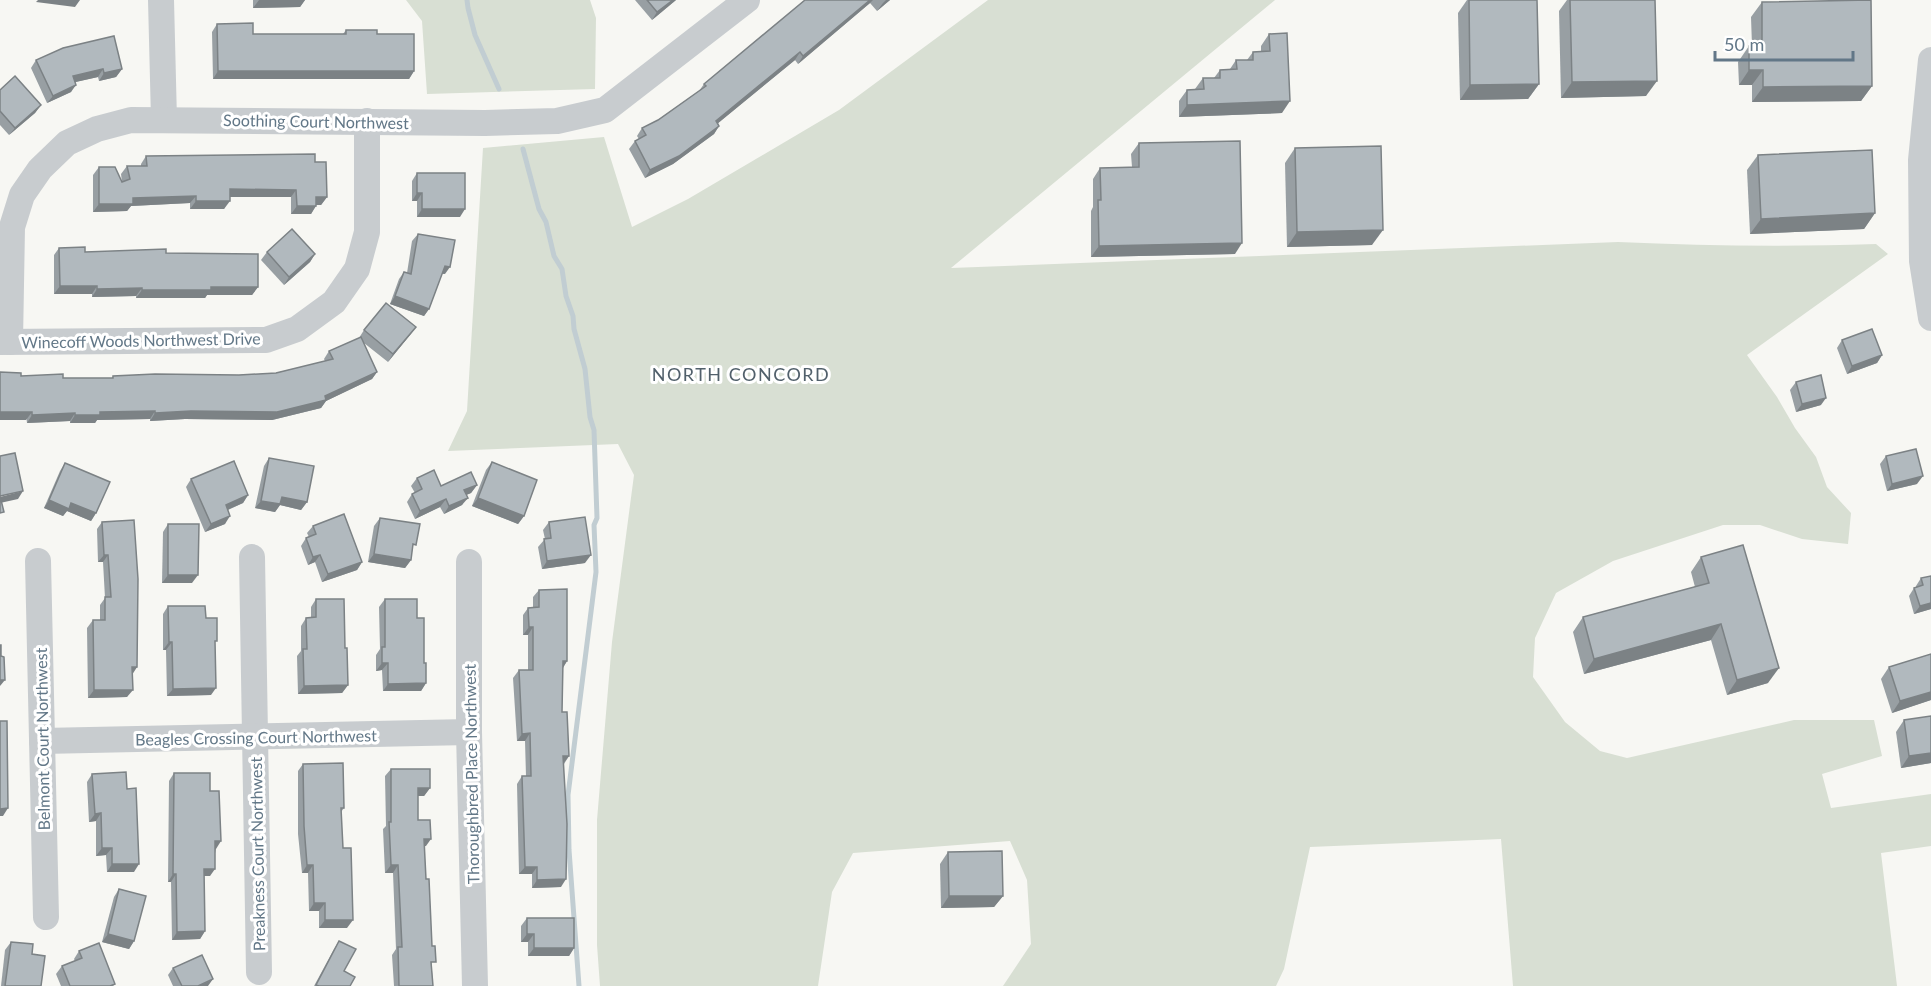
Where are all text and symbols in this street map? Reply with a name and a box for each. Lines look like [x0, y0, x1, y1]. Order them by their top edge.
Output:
scale bar [1715, 24, 1853, 62]
text: 50 m [1724, 33, 1764, 55]
street label: Soothing Court Northwest [223, 110, 409, 132]
street label: Winecoff Woods Northwest Drive [21, 328, 261, 352]
district label: NORTH CONCORD [652, 363, 830, 385]
street label: Belmont Court Northwest [31, 647, 53, 830]
street label: Thoroughbred Place Northwest [460, 663, 482, 884]
street label: Beagles Crossing Court Northwest [135, 725, 377, 749]
street label: Preakness Court Northwest [246, 757, 268, 951]

